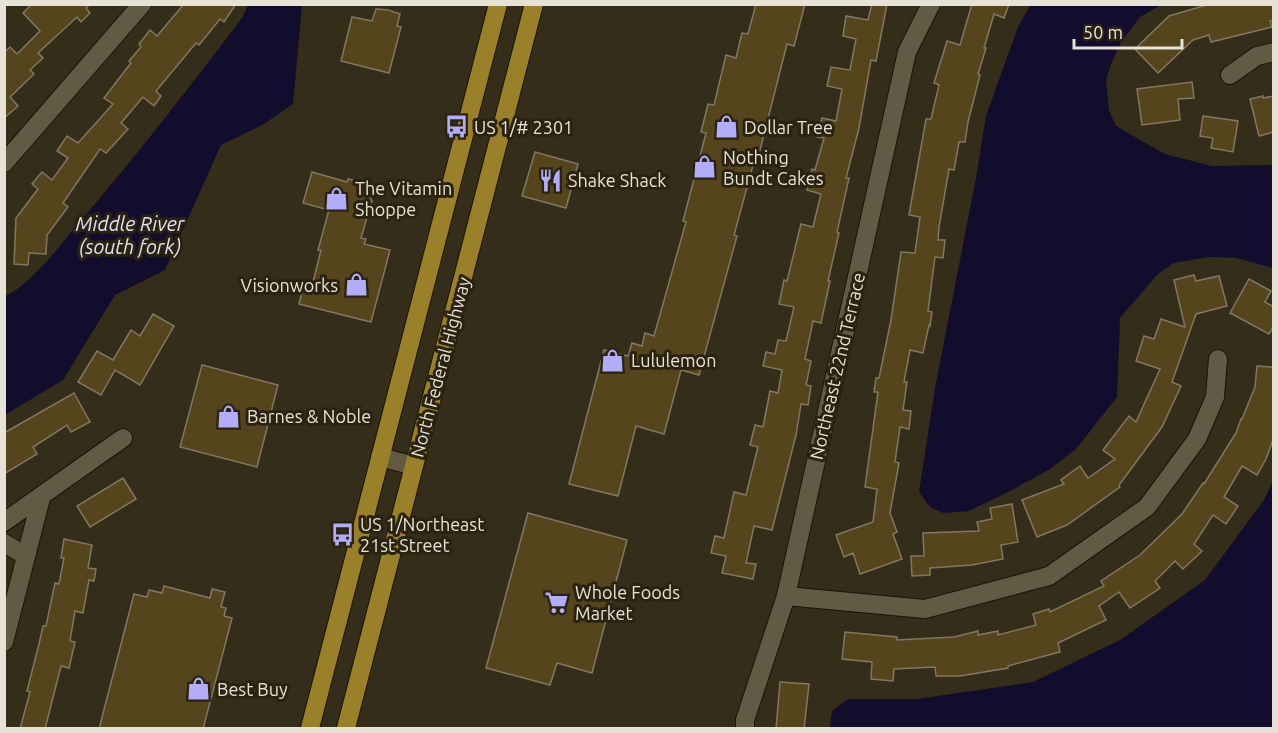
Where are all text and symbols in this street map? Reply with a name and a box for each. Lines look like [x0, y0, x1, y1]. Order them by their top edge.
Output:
scale bar [1074, 12, 1182, 50]
text: 50 m [1083, 22, 1123, 42]
bus stop icon: US 1/# 2301 [443, 114, 469, 140]
shop icon: Dollar Tree [713, 114, 739, 140]
place label: US 1/# 2301 [474, 117, 573, 137]
place label: Dollar Tree [744, 117, 833, 137]
place label: Nothing Bundt Cakes [723, 147, 824, 188]
shop icon: Nothing Bundt Cakes [692, 154, 718, 180]
restaurant icon: Shake Shack [537, 167, 563, 193]
place label: Shake Shack [568, 170, 666, 190]
place label: The Vitamin Shoppe [355, 178, 452, 219]
shop icon: The Vitamin Shoppe [324, 185, 350, 211]
water label: Middle River (south fork) [76, 212, 186, 258]
street label: Northeast 22nd Terrace [806, 271, 868, 461]
shop icon: Visionworks [343, 272, 369, 298]
street label: North Federal Highway [406, 274, 474, 459]
place label: Visionworks [240, 275, 338, 295]
shop icon: Lululemon [600, 347, 626, 373]
place label: Lululemon [631, 350, 716, 370]
shop icon: Barnes & Noble [216, 403, 242, 429]
place label: Barnes & Noble [247, 406, 371, 426]
place label: US 1/Northeast 21st Street [360, 514, 484, 555]
bus stop icon: US 1/Northeast 21st Street [329, 521, 355, 547]
place label: Whole Foods Market [575, 582, 680, 623]
supermarket icon: Whole Foods Market [544, 589, 570, 615]
shop icon: Best Buy [186, 676, 212, 702]
place label: Best Buy [217, 679, 288, 699]

